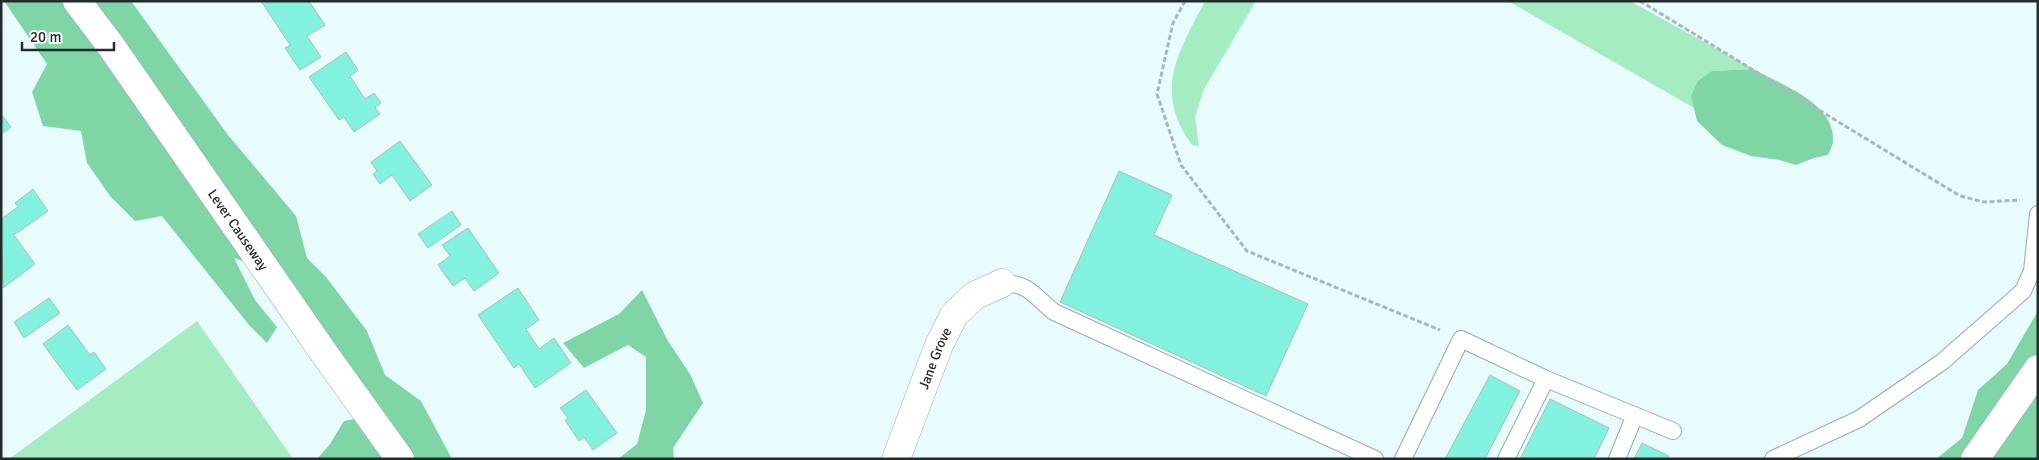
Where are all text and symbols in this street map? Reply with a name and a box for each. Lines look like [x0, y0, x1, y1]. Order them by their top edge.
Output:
scale bar [22, 20, 115, 52]
text: 20 m [30, 28, 61, 46]
street label: Lever Causeway [204, 186, 273, 274]
street label: Jane Grove [915, 324, 955, 391]

